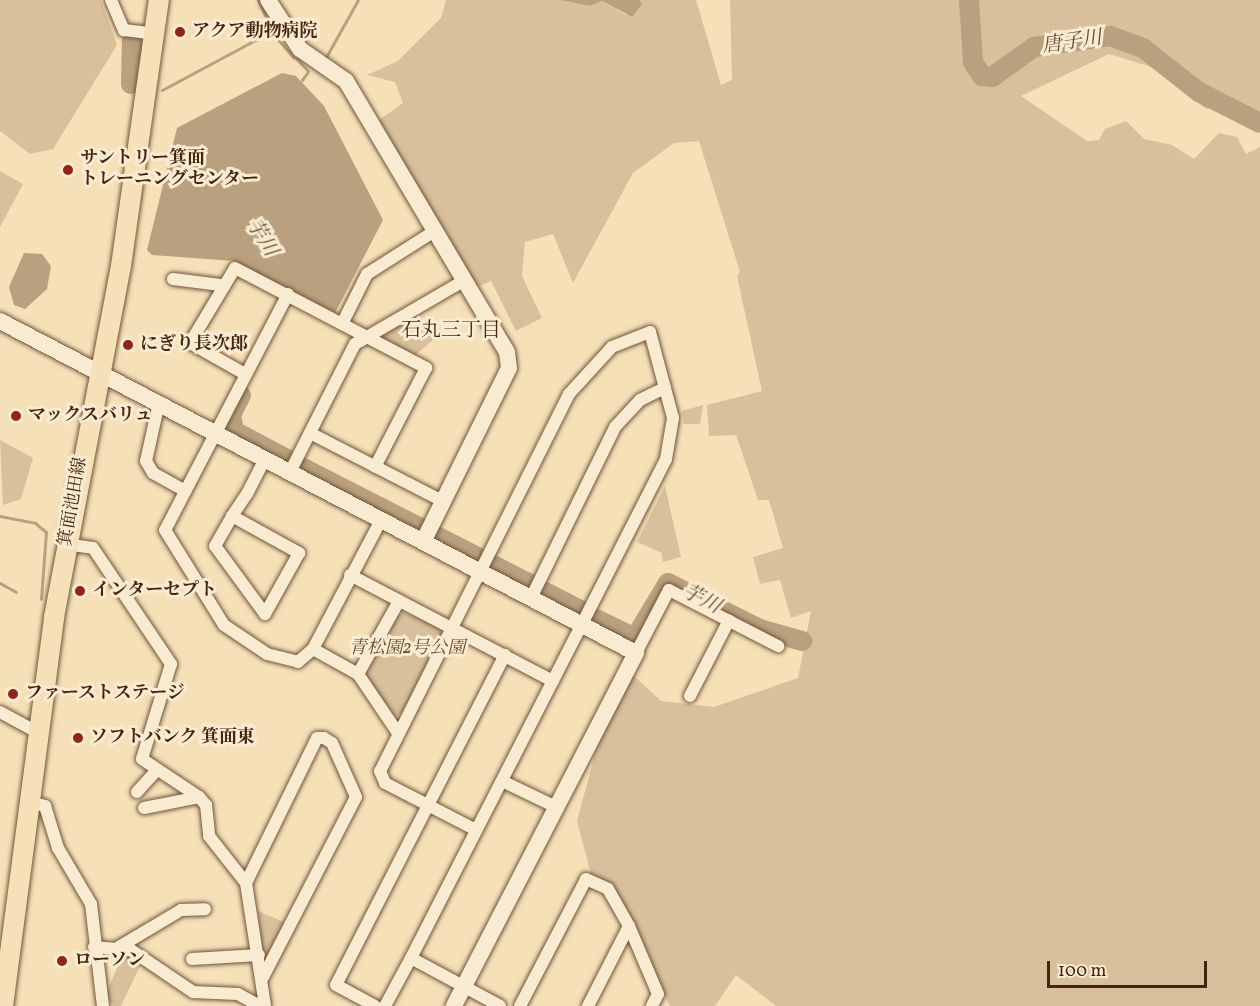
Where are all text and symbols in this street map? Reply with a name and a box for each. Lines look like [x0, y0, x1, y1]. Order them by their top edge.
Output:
place label: アクア動物病院 [192, 21, 318, 43]
marker: アクア動物病院 [173, 25, 187, 39]
water label: 唐子川 [1041, 27, 1103, 59]
place label: サントリー箕面 トレーニングセンター [80, 149, 260, 192]
marker: サントリー箕面 トレーニングセンター [61, 163, 75, 177]
water label: 芋川 [240, 215, 282, 261]
district label: 石丸三丁目 [401, 319, 501, 343]
place label: にぎり長次郎 [140, 334, 248, 356]
marker: にぎり長次郎 [121, 338, 135, 352]
place label: マックスバリュ [28, 405, 154, 427]
marker: マックスバリュ [9, 409, 23, 423]
street label: 箕面池田線 [56, 456, 92, 548]
place label: インターセプト [92, 580, 218, 602]
water label: 芋川 [678, 580, 724, 620]
marker: インターセプト [73, 584, 87, 598]
park label: 青松園2号公園 [349, 638, 465, 660]
place label: ファーストステージ [25, 683, 187, 705]
marker: ファーストステージ [6, 687, 20, 701]
place label: ソフトバンク 箕面東 [90, 727, 256, 749]
marker: ソフトバンク 箕面東 [71, 731, 85, 745]
scale bar [1050, 949, 1210, 987]
place label: ローソン [74, 950, 146, 972]
marker: ローソン [55, 954, 69, 968]
text: 100 m [1058, 959, 1107, 984]

